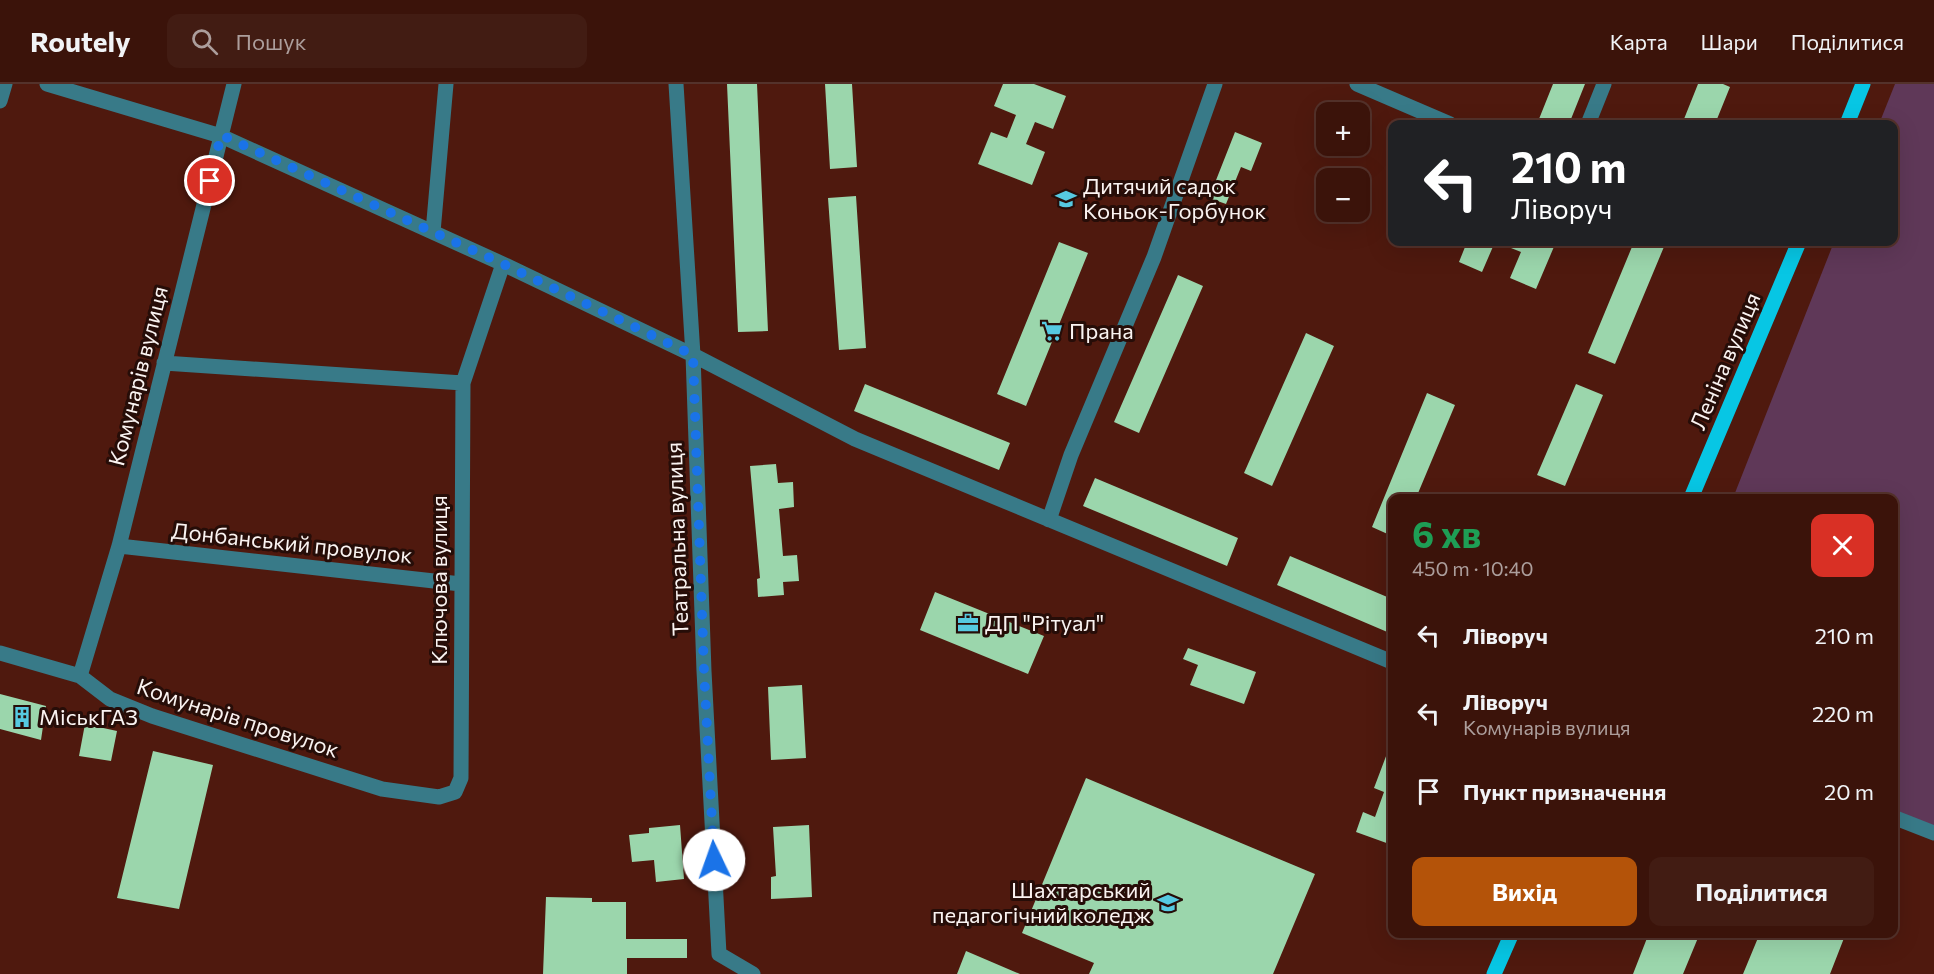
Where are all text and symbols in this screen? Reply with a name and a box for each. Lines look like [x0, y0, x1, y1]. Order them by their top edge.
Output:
search box [167, 14, 587, 68]
text: Routely [30, 24, 131, 58]
icon: search [188, 25, 221, 58]
text: Пошук [236, 28, 307, 55]
text: Карта [1610, 29, 1668, 54]
text: Шари [1701, 29, 1758, 54]
text: Поділитися [1791, 29, 1904, 54]
map controls [1316, 102, 1370, 222]
button: + [1316, 102, 1370, 156]
text: 210 m [1511, 140, 1626, 192]
icon: left [1412, 144, 1490, 222]
pin [184, 155, 235, 206]
icon: arrive [193, 164, 226, 197]
button: − [1316, 168, 1370, 222]
place label: Дитячий садок Коньок-Горбунок [1083, 172, 1266, 224]
school or university icon: Дитячий садок Коньок-Горбунок [1054, 187, 1078, 211]
text: Ліворуч [1511, 192, 1612, 225]
street label: Комунарів вулиця [102, 283, 173, 469]
street label: Леніна вулиця [1684, 288, 1766, 433]
place label: Прана [1069, 317, 1134, 344]
supermarket icon: Прана [1040, 319, 1064, 343]
street label: Театральна вулиця [660, 442, 693, 636]
street label: Ключова вулиця [425, 495, 452, 665]
text: 6 хв [1412, 511, 1481, 555]
button: close [1811, 514, 1874, 577]
street label: Донбанський провулок [170, 516, 414, 569]
text: 450 m · 10:40 [1412, 556, 1534, 580]
place label: ДП "Рітуал" [985, 609, 1104, 636]
office icon: ДП "Рітуал" [956, 611, 980, 635]
icon: left [1412, 619, 1445, 652]
text: Ліворуч [1463, 622, 1548, 649]
text: 210 m [1815, 622, 1874, 649]
street label: Комунарів провулок [134, 672, 343, 763]
text: Ліворуч [1463, 688, 1548, 715]
icon: left [1412, 697, 1445, 730]
text: 220 m [1812, 700, 1874, 727]
place label: МіськГАЗ [39, 703, 138, 730]
building icon: МіськГАЗ [10, 705, 34, 729]
text: Комунарів вулиця [1463, 715, 1631, 739]
icon: arrive [1412, 775, 1445, 808]
text: Пункт призначення [1463, 778, 1666, 805]
text: 20 m [1824, 778, 1874, 805]
position arrow [682, 828, 746, 892]
button: Вихід [1412, 857, 1637, 926]
button: Поділитися [1649, 857, 1874, 926]
place label: Шахтарський педагогічний коледж [932, 876, 1152, 928]
school or university icon: Шахтарський педагогічний коледж [1156, 891, 1180, 915]

